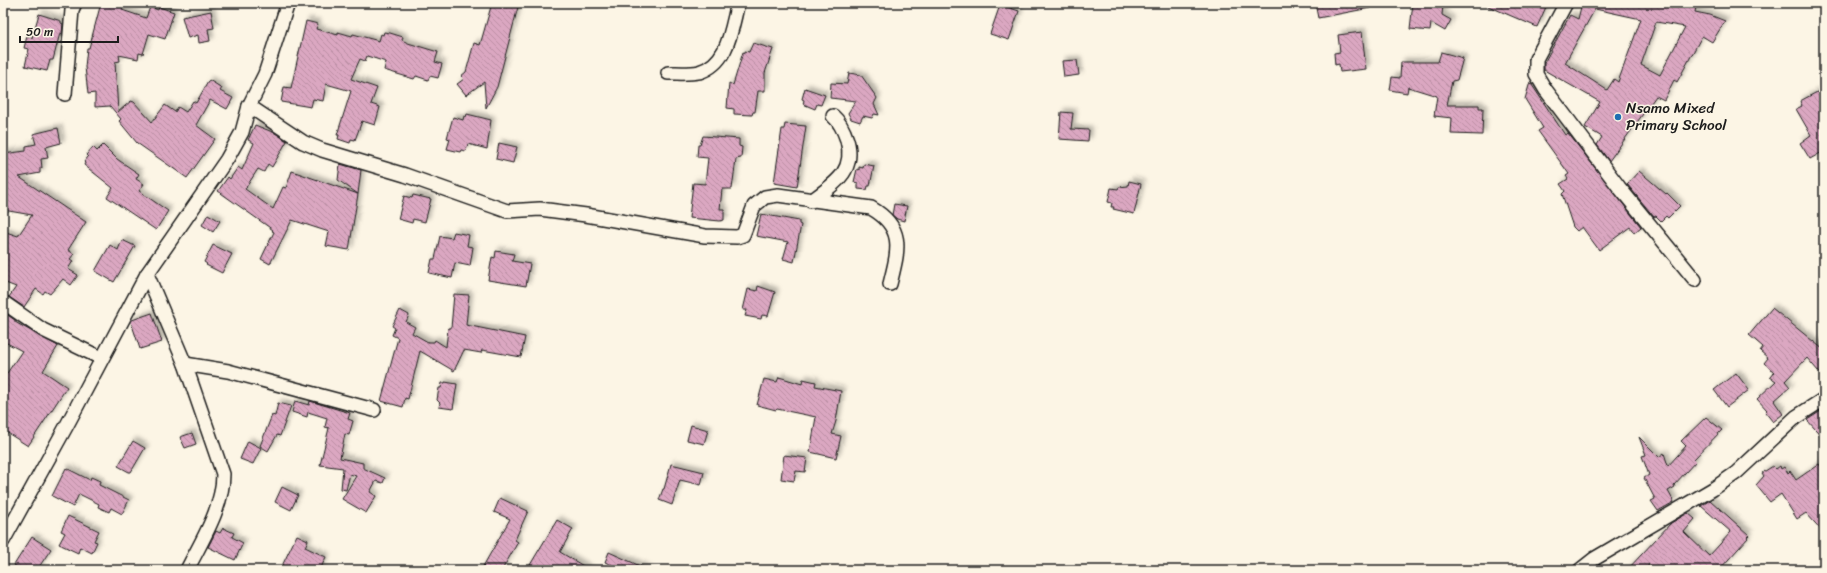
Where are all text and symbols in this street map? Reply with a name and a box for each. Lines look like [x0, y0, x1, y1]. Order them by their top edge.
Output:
scale bar [20, 18, 118, 44]
text: 50 m [26, 21, 53, 43]
place label: Nsamo Mixed Primary School [1626, 95, 1727, 138]
marker: Nsamo Mixed Primary School [1613, 112, 1623, 122]

